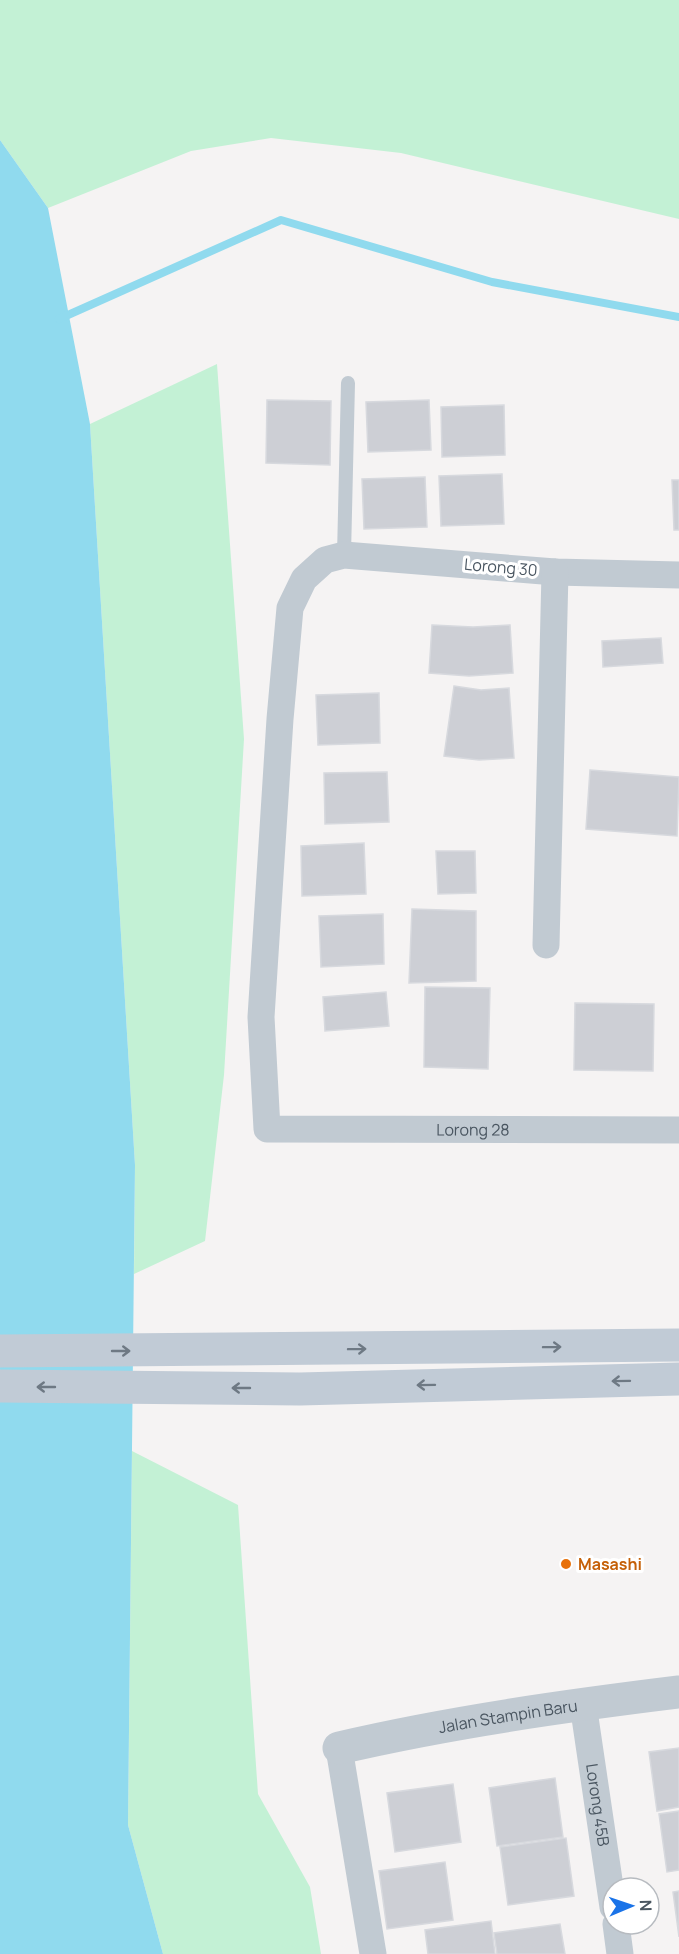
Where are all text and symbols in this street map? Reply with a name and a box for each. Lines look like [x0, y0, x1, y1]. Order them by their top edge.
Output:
street label: Lorong 30 [463, 553, 539, 581]
street label: Lorong 28 [436, 1118, 510, 1141]
one-way arrow [541, 1341, 561, 1353]
one-way arrow [346, 1343, 366, 1355]
one-way arrow [111, 1345, 131, 1357]
one-way arrow [611, 1375, 631, 1386]
one-way arrow [416, 1380, 436, 1391]
one-way arrow [37, 1381, 57, 1392]
one-way arrow [232, 1382, 252, 1394]
place label: Masashi [578, 1553, 642, 1575]
marker: Masashi [559, 1557, 573, 1571]
street label: Jalan Stampin Baru [437, 1694, 579, 1738]
street label: Lorong 45B [581, 1762, 615, 1848]
north arrow [601, 1876, 661, 1936]
text: N [635, 1899, 657, 1912]

